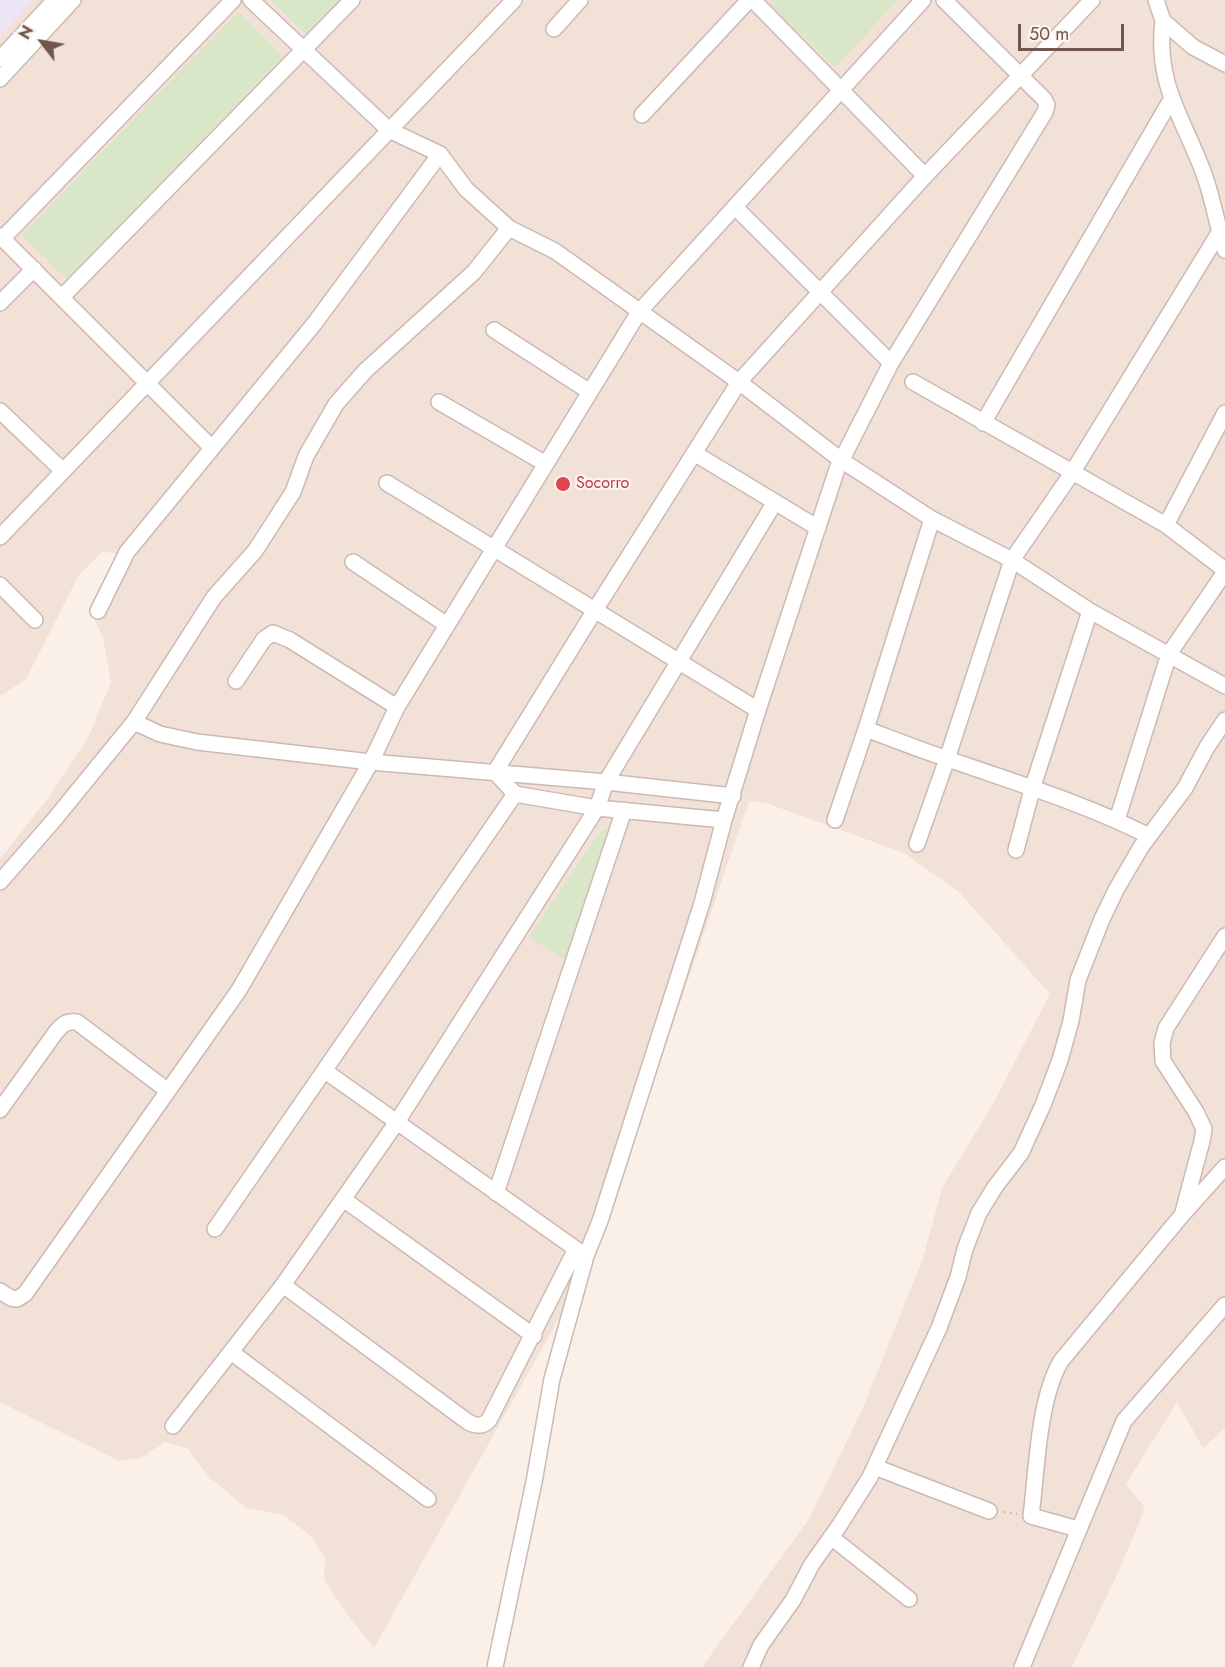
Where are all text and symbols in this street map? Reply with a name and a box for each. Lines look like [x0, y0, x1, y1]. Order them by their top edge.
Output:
north arrow [12, 12, 72, 72]
scale bar [1021, 12, 1128, 50]
text: N [13, 21, 39, 44]
text: 50 m [1029, 21, 1069, 47]
place label: Socorro [576, 474, 629, 494]
marker: Socorro [554, 475, 572, 493]

